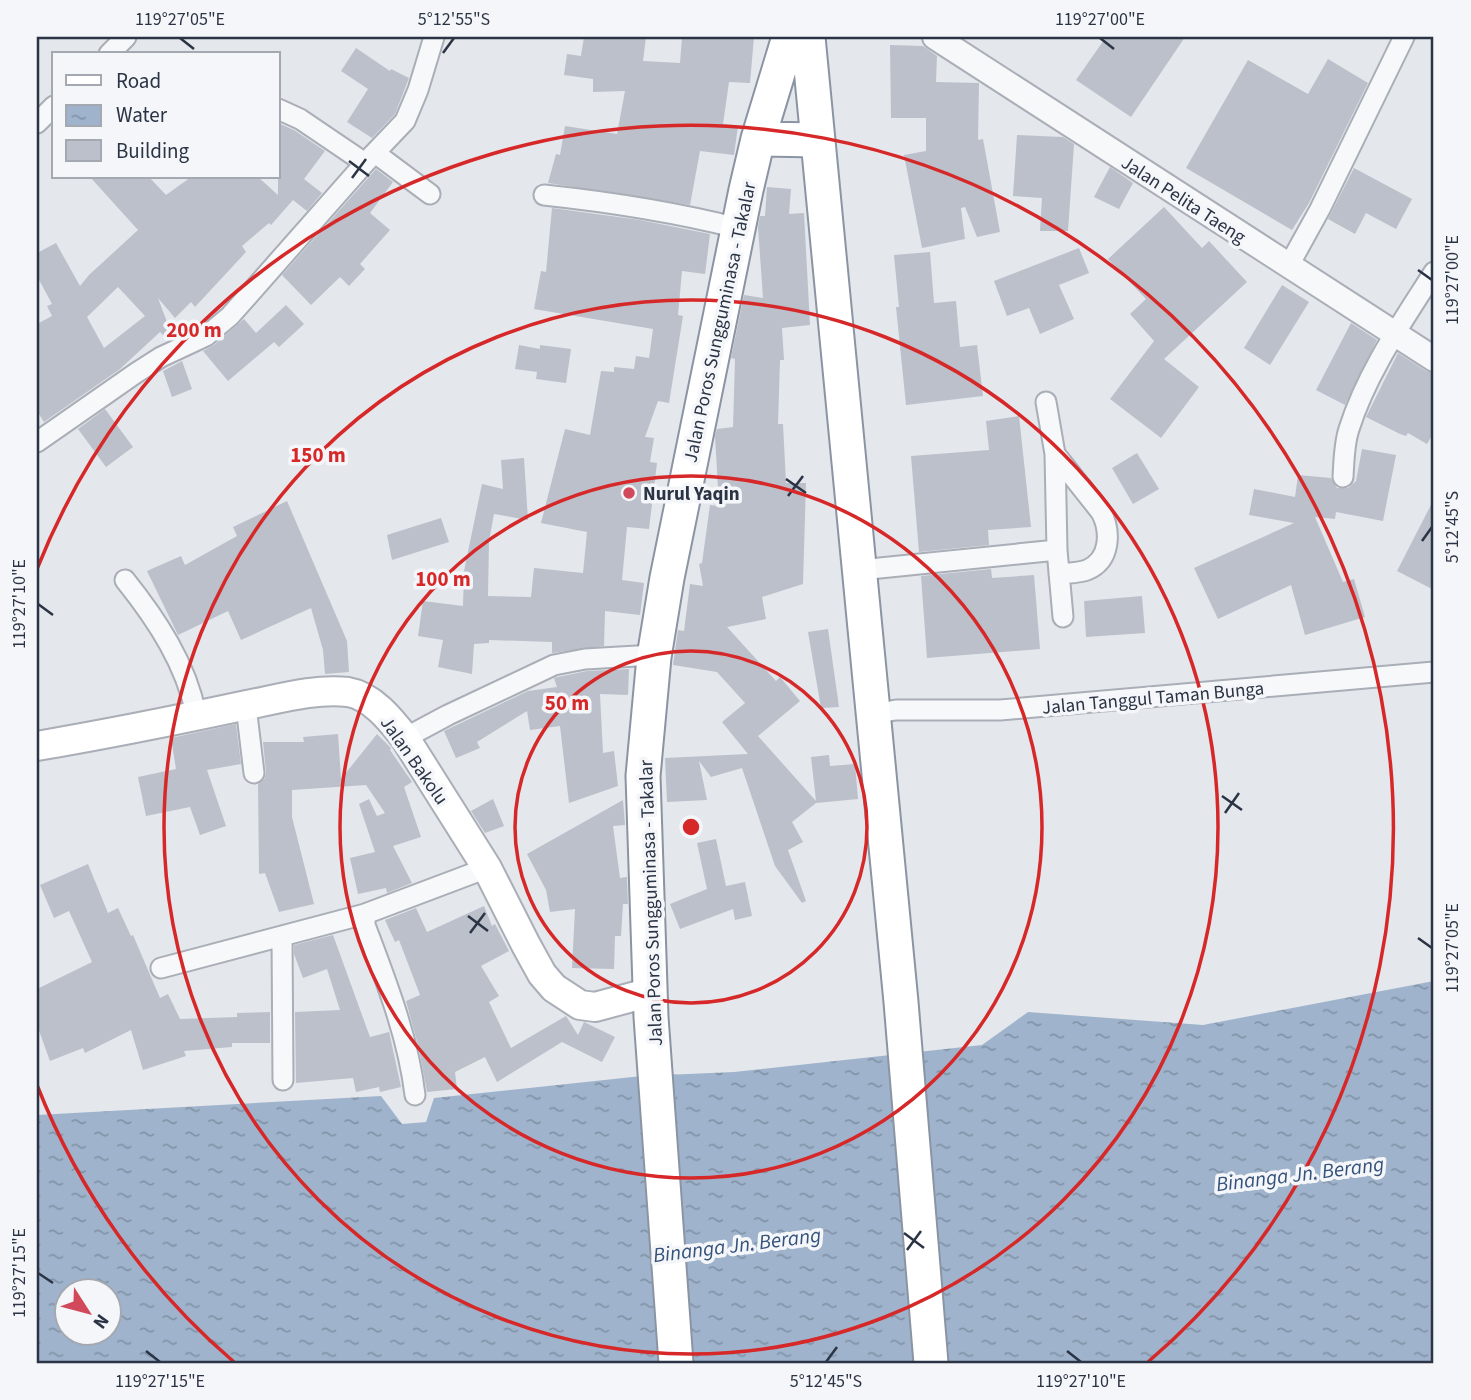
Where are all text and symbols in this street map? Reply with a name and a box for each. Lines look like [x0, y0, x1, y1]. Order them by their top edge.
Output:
text: 119°27'05"E [135, 7, 225, 32]
text: 5°12'55"S [418, 7, 490, 32]
text: 119°27'00"E [1055, 7, 1145, 32]
legend [52, 52, 280, 178]
text: Road [116, 66, 161, 96]
text: Water [116, 100, 168, 130]
text: Building [116, 136, 190, 166]
street label: Jalan Pelita Taeng [1116, 150, 1251, 251]
street label: Jalan Poros Sungguminasa - Takalar [677, 179, 764, 465]
text: 119°27'00"E [1440, 235, 1465, 325]
text: 200 m [166, 315, 222, 345]
text: 150 m [290, 440, 346, 470]
place label: Nurul Yaqin [643, 481, 740, 508]
marker: Nurul Yaqin [621, 485, 637, 501]
text: 5°12'45"S [1440, 491, 1465, 563]
text: 119°27'10"E [7, 559, 32, 649]
text: 100 m [415, 564, 471, 594]
street label: Jalan Tanggul Taman Bunga [1041, 675, 1265, 722]
text: 50 m [545, 688, 589, 718]
street label: Jalan Bakolu [373, 711, 454, 811]
street label: Jalan Poros Sungguminasa - Takalar [633, 759, 670, 1046]
centre of rings [679, 815, 703, 839]
text: 119°27'05"E [1440, 903, 1465, 993]
water label: Binanga Jn. Berang [1214, 1149, 1386, 1199]
water label: Binanga Jn. Berang [651, 1220, 823, 1270]
text: 119°27'15"E [7, 1228, 32, 1318]
north arrow [52, 1278, 122, 1348]
text: N [86, 1308, 115, 1334]
text: 119°27'15"E [115, 1369, 205, 1394]
text: 5°12'45"S [790, 1369, 862, 1394]
text: 119°27'10"E [1036, 1369, 1126, 1394]

